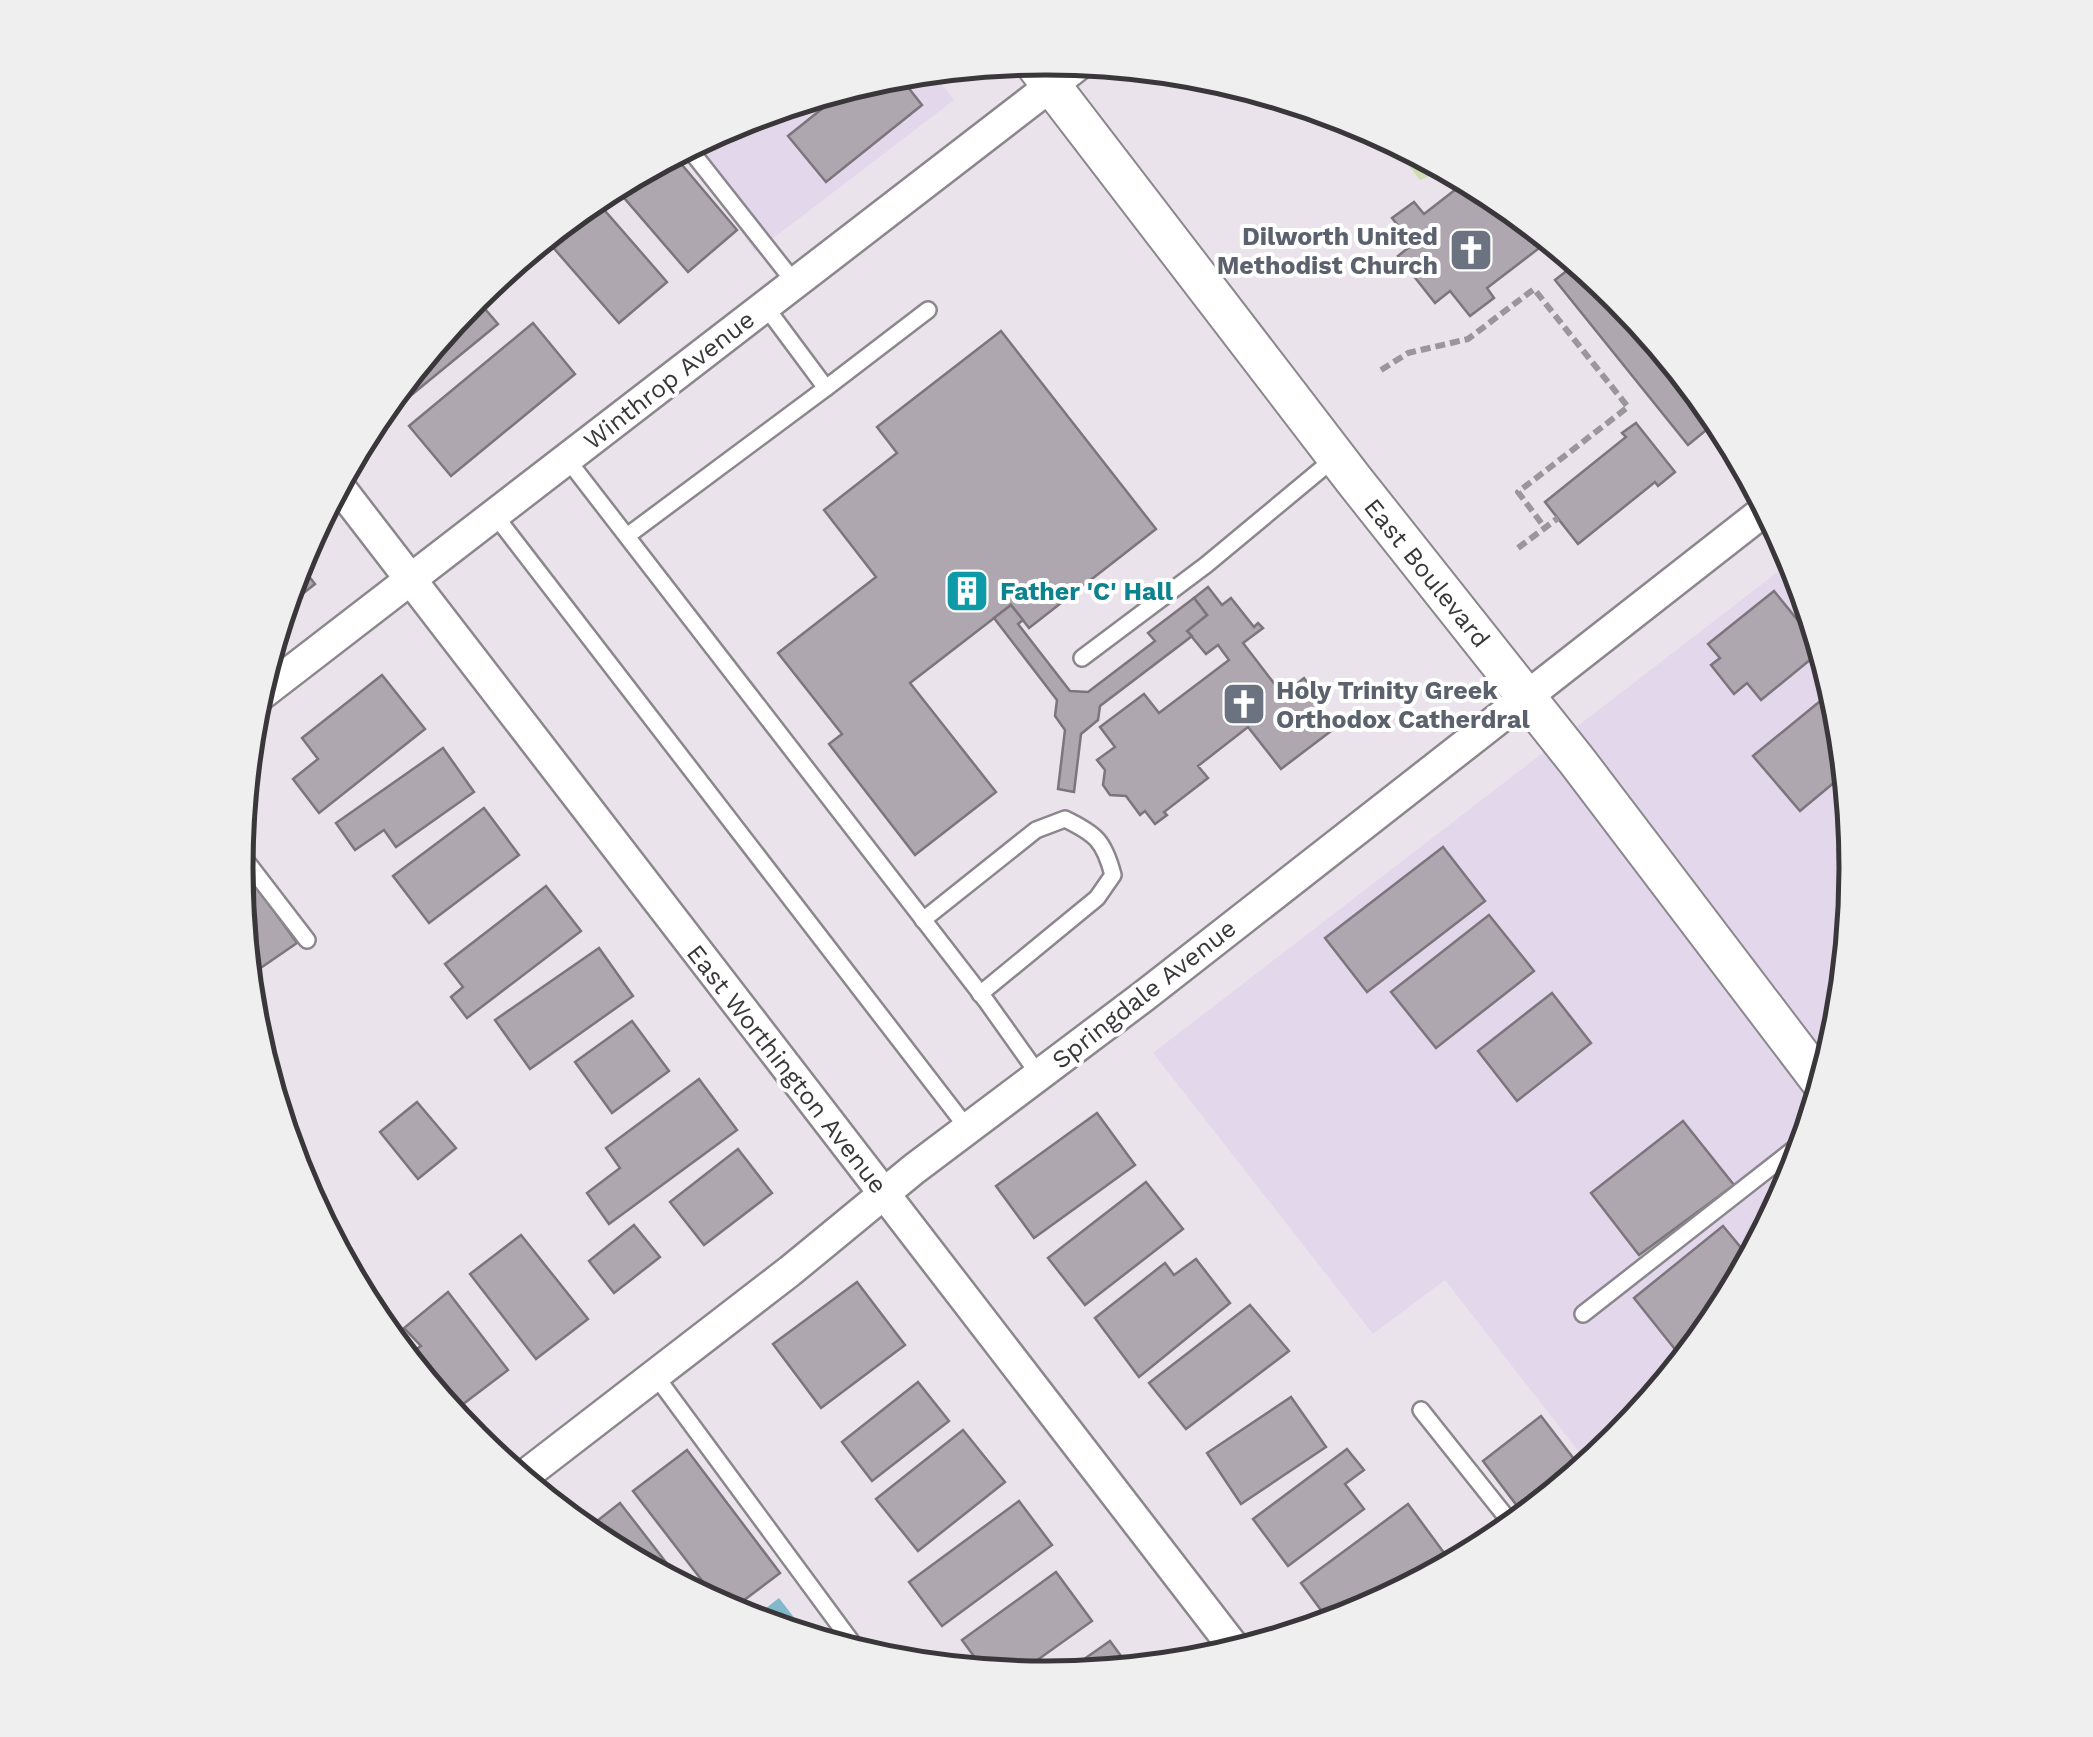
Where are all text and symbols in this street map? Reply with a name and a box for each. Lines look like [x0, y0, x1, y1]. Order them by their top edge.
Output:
place label: Dilworth United Methodist Church [1217, 222, 1438, 280]
church icon: Dilworth United Methodist Church [1448, 227, 1494, 273]
street label: Winthrop Avenue [578, 304, 760, 456]
street label: East Boulevard [1358, 493, 1496, 653]
building icon: Father 'C' Hall [944, 568, 990, 614]
place label: Father 'C' Hall [1000, 577, 1174, 606]
place label: Holy Trinity Greek Orthodox Catherdral [1276, 676, 1530, 734]
church icon: Holy Trinity Greek Orthodox Catherdral [1221, 681, 1267, 727]
street label: Springdale Avenue [1046, 913, 1242, 1075]
street label: East Worthington Avenue [681, 939, 893, 1199]

